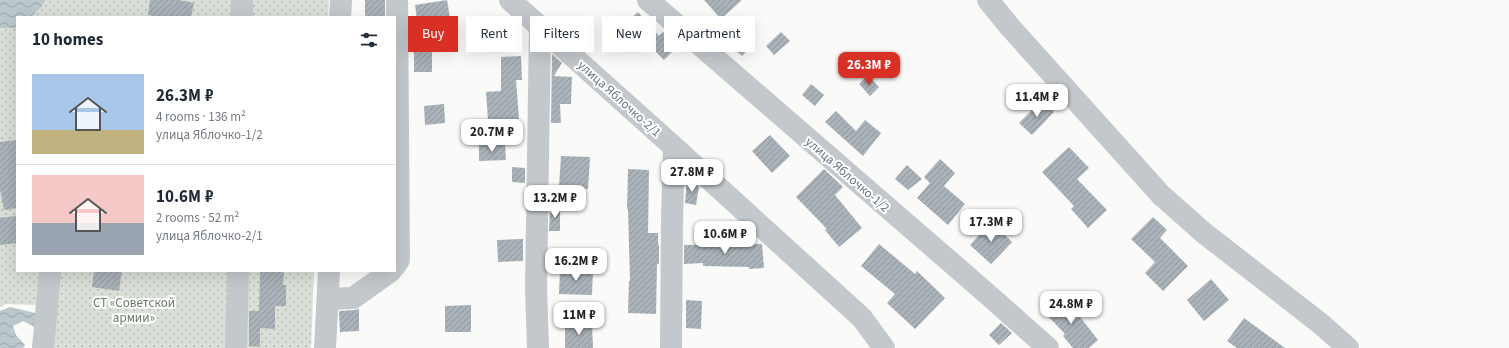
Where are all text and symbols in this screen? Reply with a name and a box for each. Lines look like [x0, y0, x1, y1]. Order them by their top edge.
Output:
chip: Buy [408, 16, 458, 52]
chip: Rent [466, 16, 522, 52]
chip: Filters [530, 16, 594, 52]
chip: New [602, 16, 656, 52]
chip: Apartment [664, 16, 755, 52]
text: 10 homes [32, 28, 103, 52]
icon: filters [358, 29, 380, 51]
pin: 26.3M ₽ [832, 52, 906, 86]
street label: улица Яблочко-2/1 [574, 56, 665, 141]
text: 26.3M ₽ [847, 56, 891, 74]
text: 26.3M ₽ [156, 84, 213, 108]
pin: 11.4M ₽ [1000, 84, 1074, 118]
text: 11.4M ₽ [1015, 88, 1059, 106]
icon: home [64, 90, 112, 138]
text: 4 rooms · 136 m² [156, 108, 246, 126]
pin: 20.7M ₽ [455, 119, 529, 153]
text: 20.7M ₽ [470, 123, 514, 141]
text: улица Яблочко-1/2 [156, 126, 263, 144]
street label: улица Яблочко-1/2 [801, 133, 893, 217]
pin: 27.8M ₽ [655, 159, 729, 193]
text: 27.8M ₽ [670, 163, 714, 181]
text: 10.6M ₽ [156, 185, 213, 209]
pin: 13.2M ₽ [518, 185, 592, 219]
text: 13.2M ₽ [533, 189, 577, 207]
icon: home [64, 191, 112, 239]
text: 2 rooms · 52 m² [156, 209, 239, 227]
pin: 17.3M ₽ [954, 209, 1028, 243]
text: 17.3M ₽ [969, 213, 1013, 231]
pin: 10.6M ₽ [688, 221, 762, 255]
text: 10.6M ₽ [703, 225, 747, 243]
text: улица Яблочко-2/1 [156, 227, 263, 245]
pin: 16.2M ₽ [539, 248, 613, 282]
text: 16.2M ₽ [554, 252, 598, 270]
pin: 24.8M ₽ [1034, 291, 1108, 325]
park label: СТ «Советской армии» [93, 294, 175, 327]
text: 24.8M ₽ [1049, 295, 1093, 313]
pin: 11M ₽ [551, 302, 607, 336]
text: 11M ₽ [562, 306, 596, 324]

